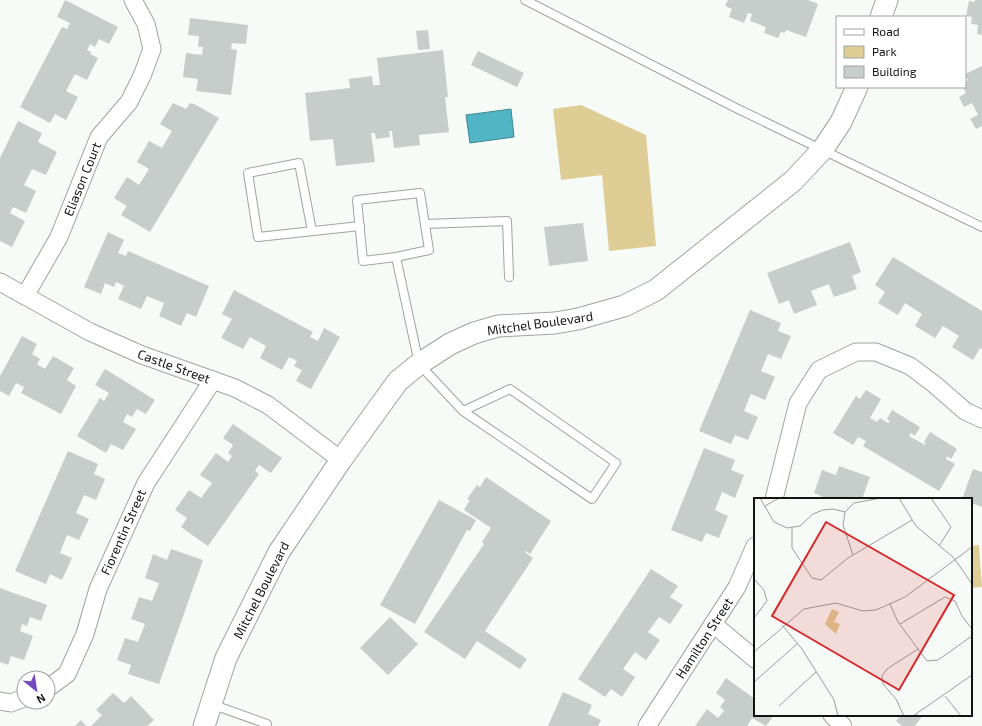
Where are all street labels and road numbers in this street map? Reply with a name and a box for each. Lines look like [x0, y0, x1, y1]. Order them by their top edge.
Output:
street label: Eliason Court [60, 140, 104, 218]
street label: Mitchel Boulevard [486, 308, 594, 338]
street label: Castle Street [136, 345, 212, 387]
street label: Fiorentin Street [97, 487, 149, 577]
street label: Mitchel Boulevard [230, 539, 292, 641]
street label: Hamilton Street [672, 595, 736, 681]

